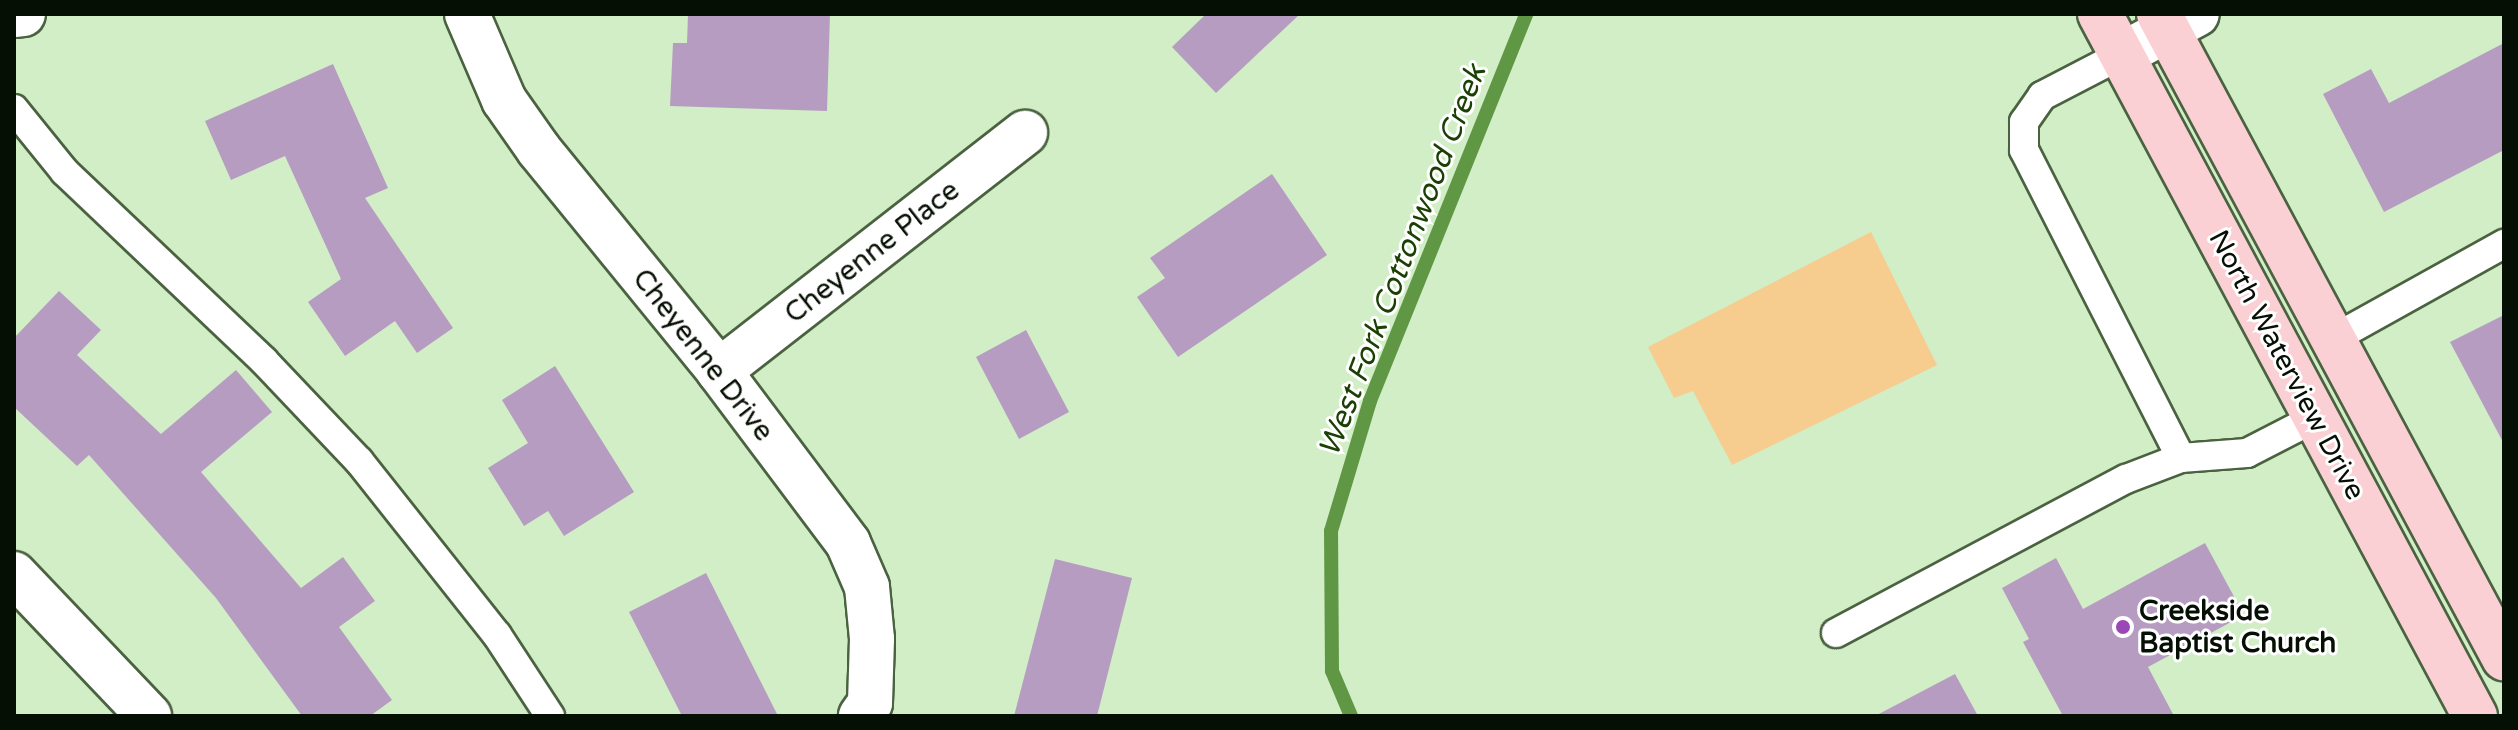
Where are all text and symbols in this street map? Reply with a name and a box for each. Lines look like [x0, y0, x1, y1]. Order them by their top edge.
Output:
water label: West Fork Cottonwood Creek [1312, 60, 1494, 462]
street label: Cheyenne Place [778, 173, 966, 331]
street label: North Waterview Drive [2202, 224, 2372, 506]
street label: Cheyenne Drive [625, 262, 781, 448]
place label: Creekside Baptist Church [2139, 594, 2336, 660]
marker: Creekside Baptist Church [2114, 618, 2132, 636]

